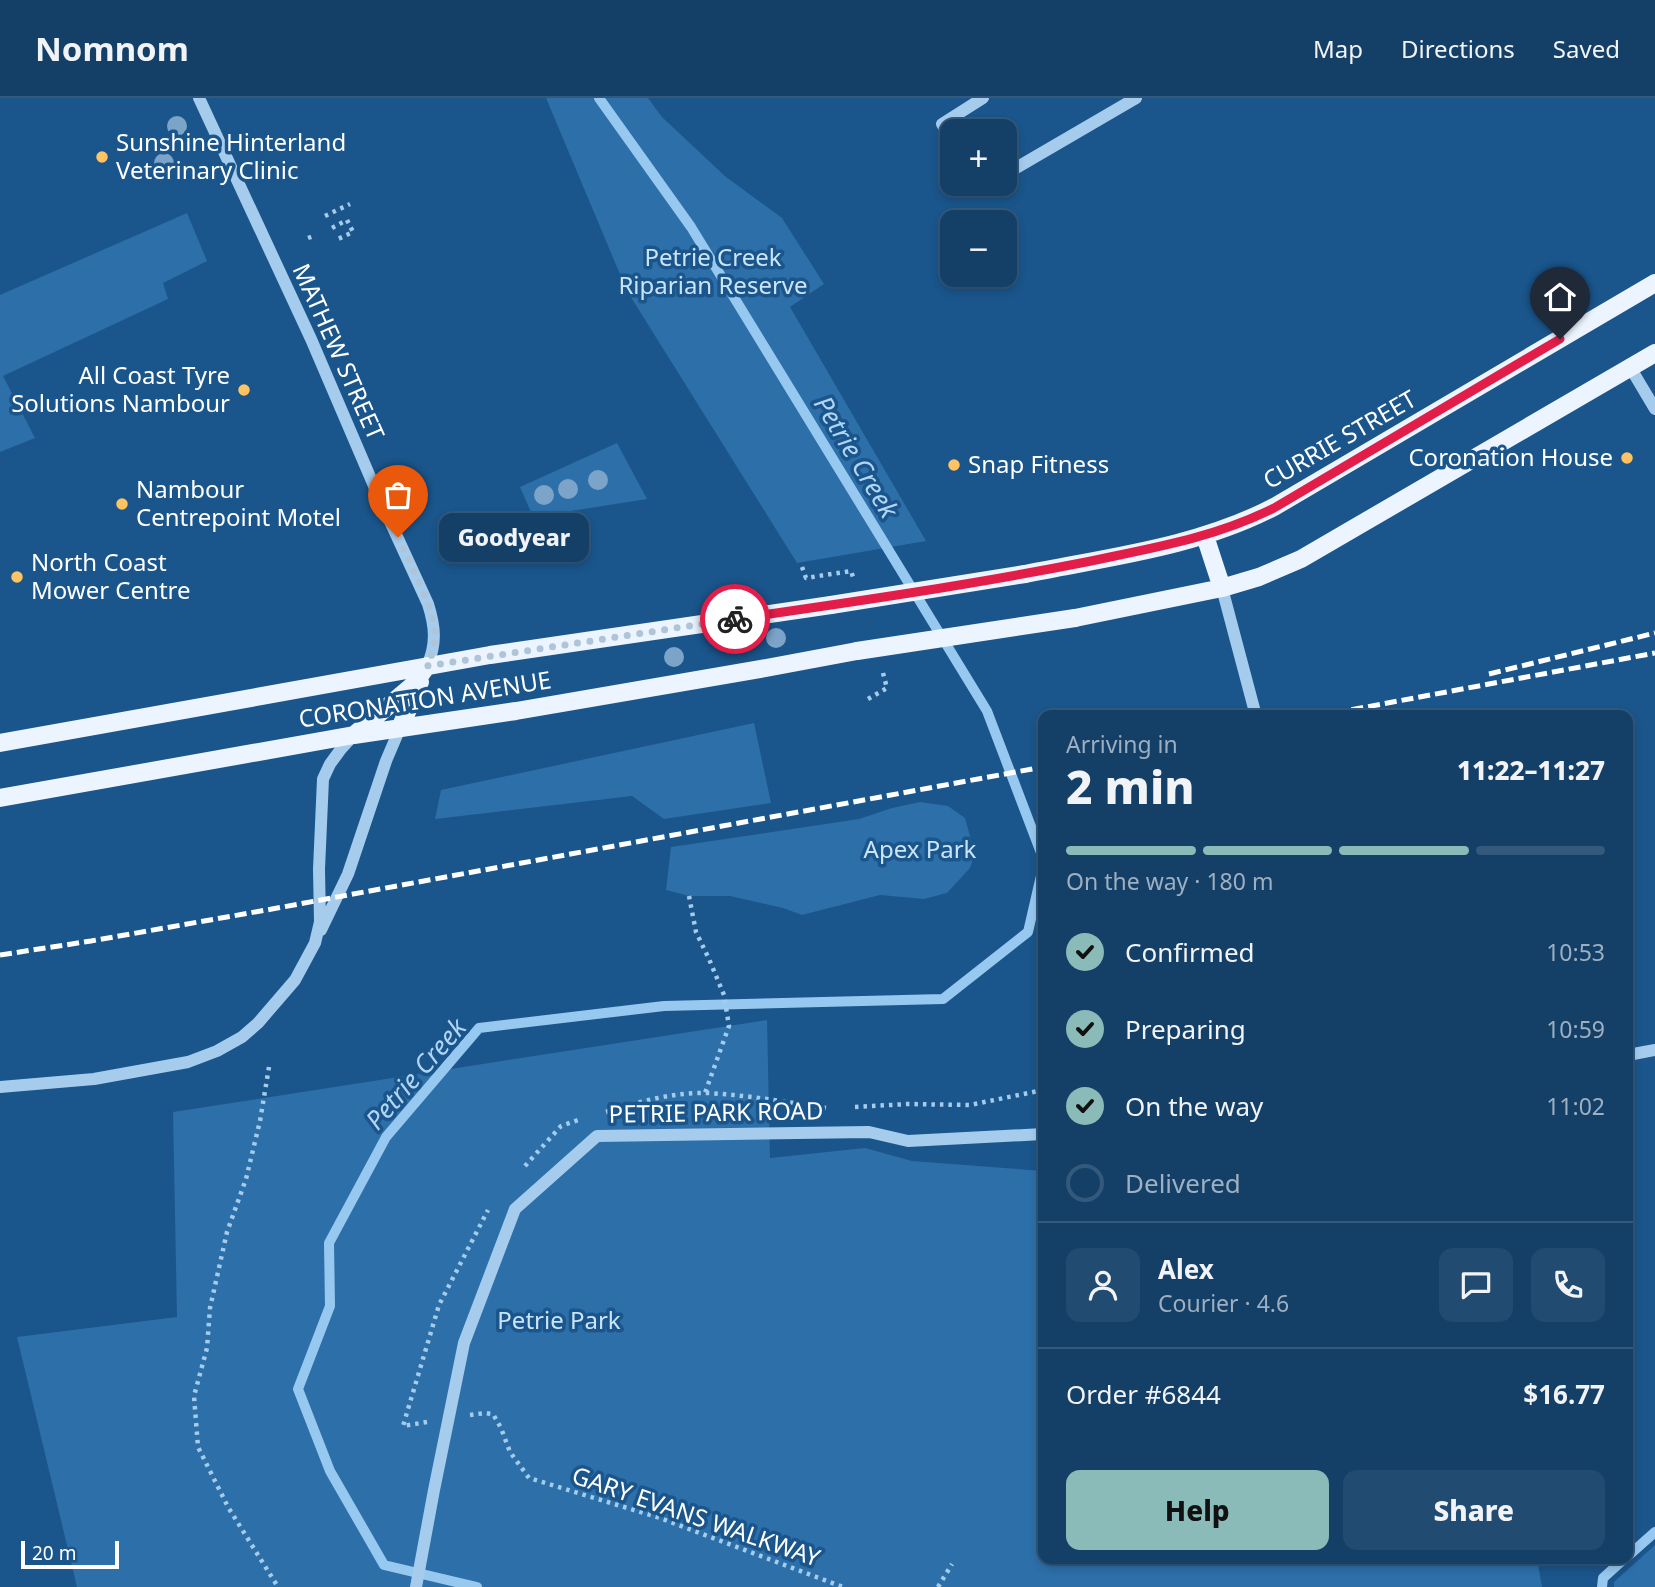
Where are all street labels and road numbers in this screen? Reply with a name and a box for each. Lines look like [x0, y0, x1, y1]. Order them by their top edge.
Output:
street label: MATHEW STREET [286, 258, 393, 445]
street label: CURRIE STREET [1257, 381, 1422, 496]
street label: CORONATION AVENUE [296, 662, 553, 735]
street label: PETRIE PARK ROAD [608, 1093, 824, 1130]
street label: GARY EVANS WALKWAY [568, 1458, 825, 1574]

